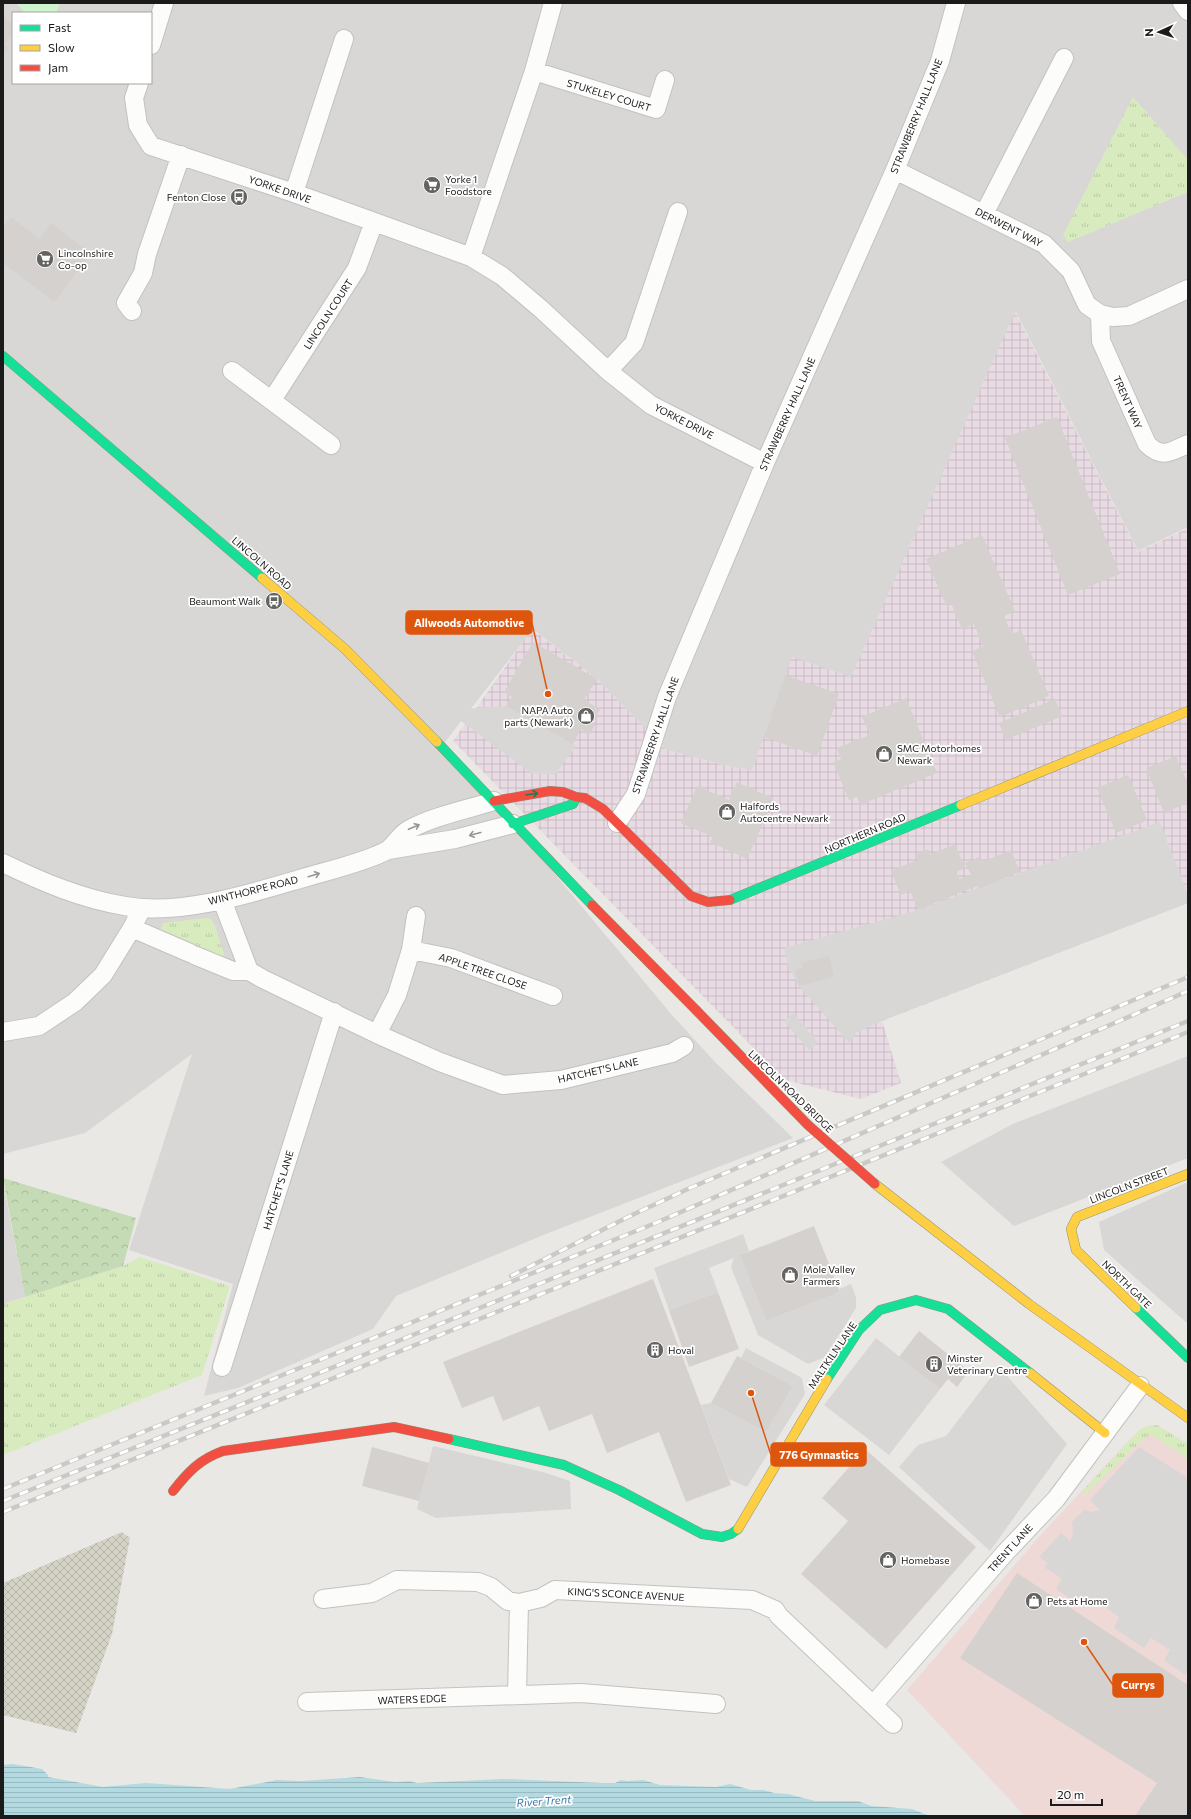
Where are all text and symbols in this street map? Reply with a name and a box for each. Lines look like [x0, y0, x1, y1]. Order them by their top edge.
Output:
legend [12, 12, 152, 84]
north arrow [1139, 12, 1179, 52]
text: Fast [48, 20, 71, 34]
text: N [1142, 28, 1155, 37]
text: Slow [48, 40, 75, 54]
street label: STRAWBERRY HALL LANE [887, 57, 945, 175]
text: Jam [48, 60, 68, 75]
street label: STUKELEY COURT [565, 76, 653, 114]
street label: YORKE DRIVE [247, 173, 313, 205]
place label: Yorke 1 Foodstore [445, 173, 492, 197]
supermarket icon: Yorke 1 Foodstore [422, 175, 442, 195]
bus stop icon: Fenton Close [229, 187, 249, 207]
place label: Fenton Close [167, 191, 226, 203]
street label: DERWENT WAY [973, 205, 1045, 249]
place label: Lincolnshire Co-op [58, 247, 113, 271]
supermarket icon: Lincolnshire Co-op [35, 249, 55, 269]
street label: LINCOLN COURT [301, 276, 356, 351]
street label: STRAWBERRY HALL LANE [756, 355, 818, 473]
street label: TRENT WAY [1111, 374, 1145, 431]
street label: YORKE DRIVE [652, 401, 716, 441]
street label: LINCOLN ROAD [230, 534, 294, 592]
bus stop icon: Beaumont Walk [264, 591, 284, 611]
place label: Beaumont Walk [189, 595, 262, 607]
callout: Allwoods Automotive [406, 611, 532, 634]
text: Allwoods Automotive [414, 616, 524, 629]
street label: STRAWBERRY HALL LANE [629, 675, 681, 795]
place label: NAPA Auto parts (Newark) [504, 704, 573, 728]
shop icon: NAPA Auto parts (Newark) [576, 706, 596, 726]
place label: SMC Motorhomes Newark [897, 742, 981, 766]
shop icon: SMC Motorhomes Newark [874, 744, 894, 764]
one-way arrow [525, 790, 538, 798]
place label: Halfords Autocentre Newark [740, 800, 829, 824]
shop icon: Halfords Autocentre Newark [717, 802, 737, 822]
street label: NORTHERN ROAD [823, 811, 907, 855]
one-way arrow [408, 823, 420, 830]
one-way arrow [469, 830, 482, 838]
one-way arrow [307, 871, 320, 878]
street label: WINTHORPE ROAD [207, 873, 299, 907]
street label: APPLE TREE CLOSE [437, 950, 529, 992]
street label: LINCOLN ROAD BRIDGE [746, 1047, 836, 1135]
street label: HATCHET'S LANE [557, 1055, 639, 1085]
street label: HATCHET'S LANE [260, 1149, 296, 1231]
street label: LINCOLN STREET [1088, 1164, 1171, 1206]
street label: NORTH GATE [1100, 1258, 1154, 1310]
place label: Mole Valley Farmers [803, 1263, 855, 1287]
shop icon: Mole Valley Farmers [780, 1265, 800, 1285]
street label: MALTKILN LANE [805, 1319, 859, 1391]
building icon: Hoval [645, 1340, 665, 1360]
place label: Hoval [668, 1344, 694, 1356]
place label: Minster Veterinary Centre [947, 1352, 1027, 1376]
building icon: Minster Veterinary Centre [924, 1354, 944, 1374]
callout: 776 Gymnastics [771, 1443, 866, 1466]
text: 776 Gymnastics [779, 1448, 859, 1461]
street label: TRENT LANE [985, 1521, 1035, 1575]
shop icon: Homebase [878, 1550, 898, 1570]
place label: Homebase [901, 1554, 949, 1566]
street label: KING'S SCONCE AVENUE [567, 1585, 685, 1603]
shop icon: Pets at Home [1024, 1591, 1044, 1611]
place label: Pets at Home [1047, 1595, 1108, 1607]
callout: Currys [1113, 1674, 1163, 1697]
text: Currys [1121, 1678, 1155, 1691]
street label: WATERS EDGE [377, 1692, 447, 1706]
scale bar [1051, 1781, 1102, 1807]
text: 20 m [1057, 1787, 1084, 1801]
water label: River Trent [516, 1792, 572, 1809]

